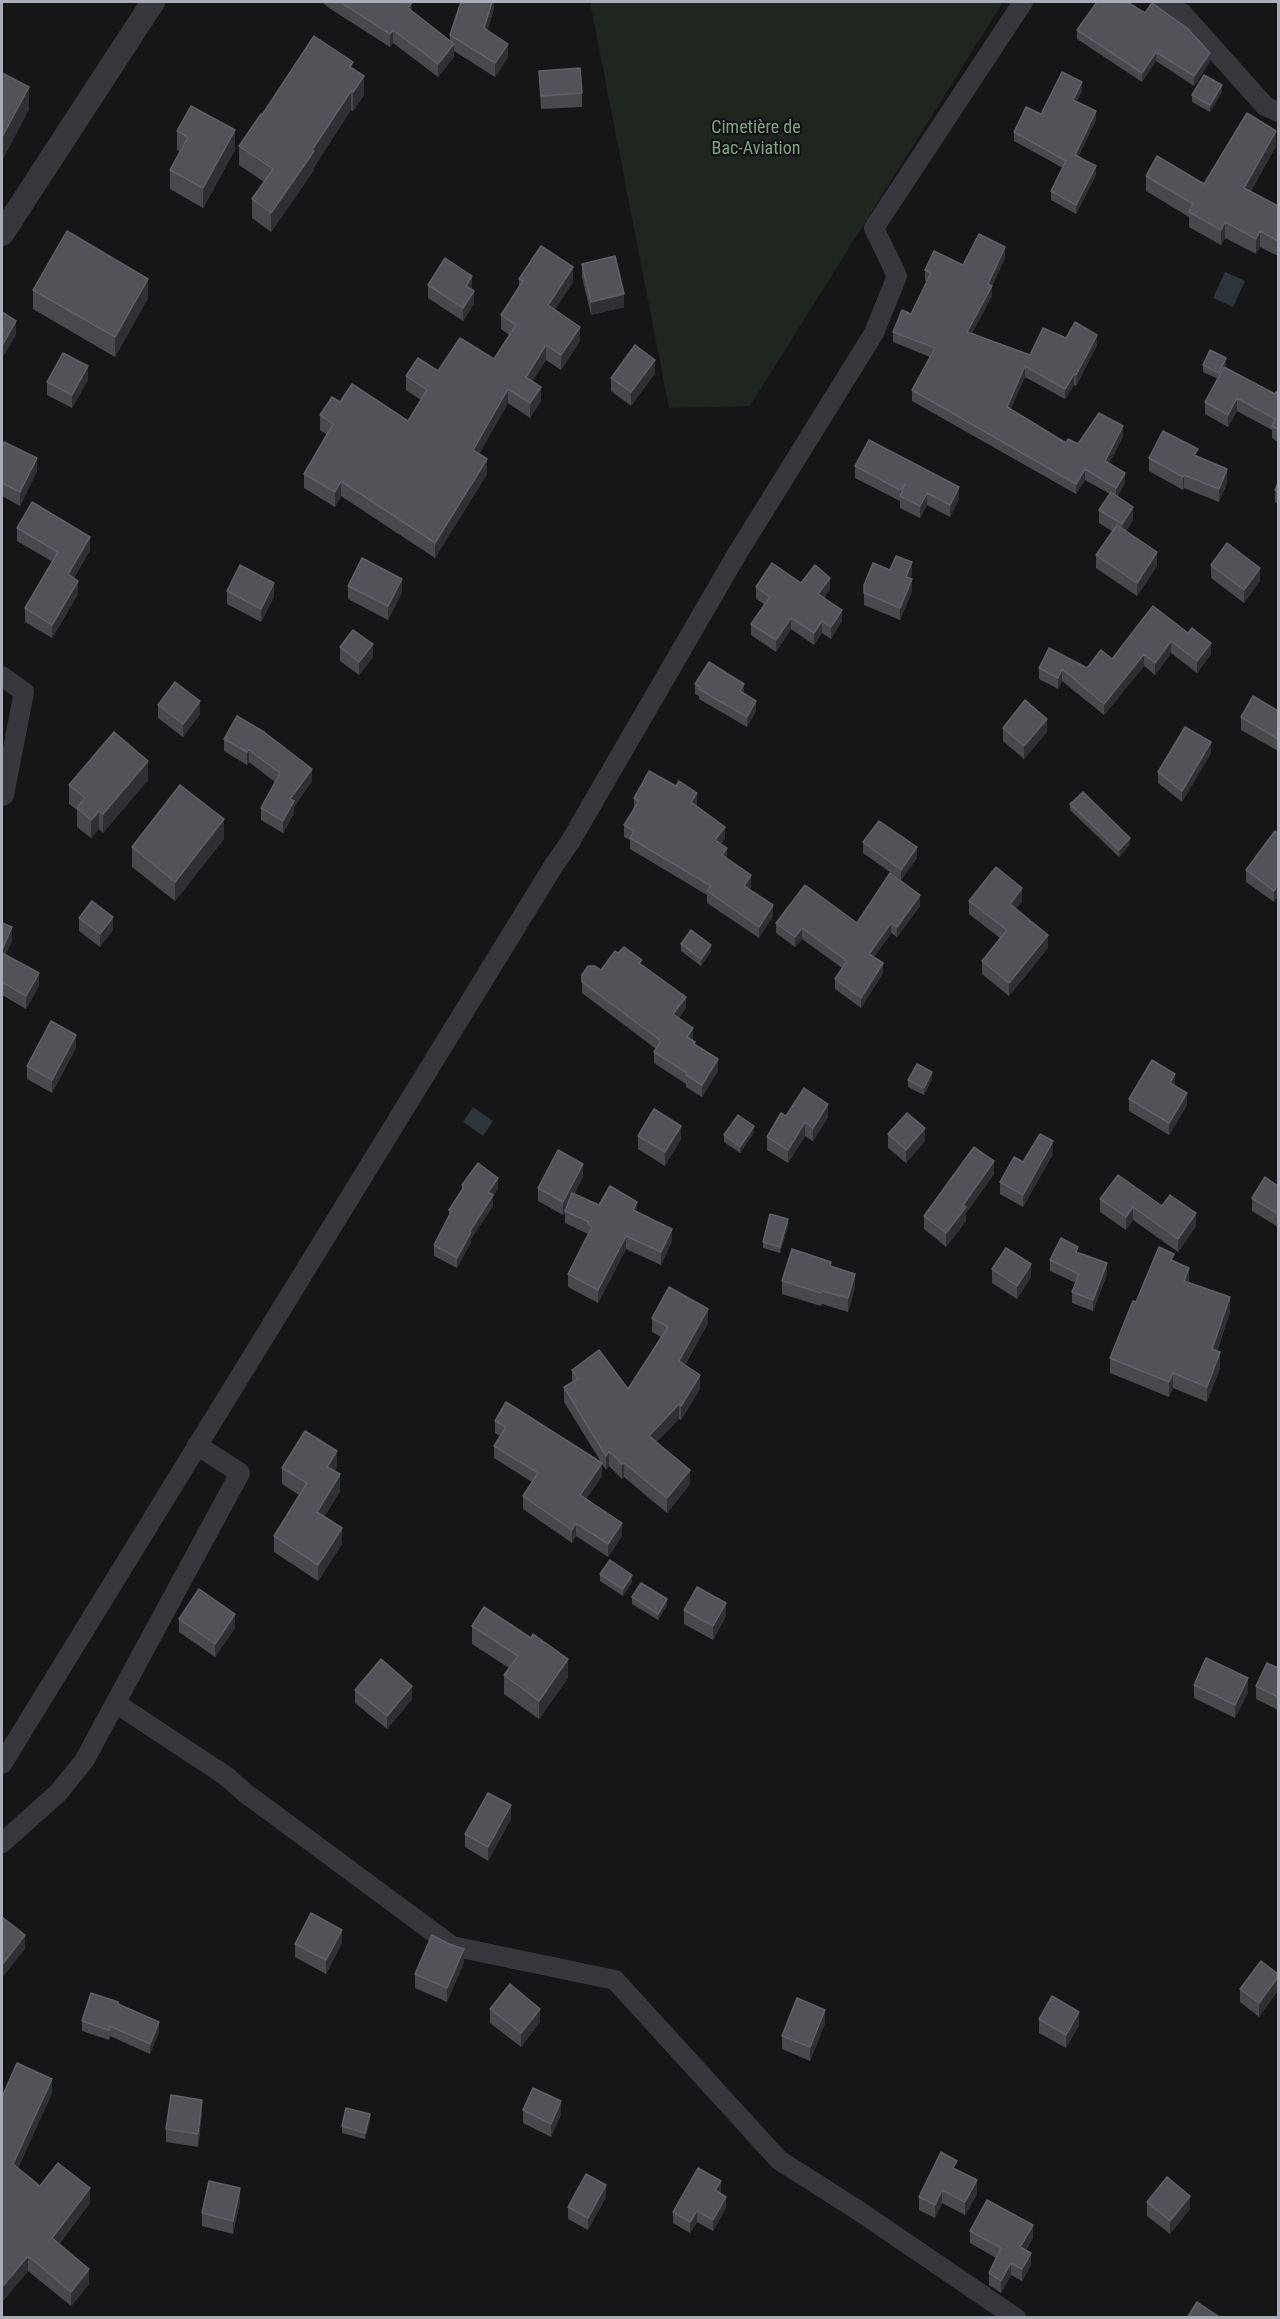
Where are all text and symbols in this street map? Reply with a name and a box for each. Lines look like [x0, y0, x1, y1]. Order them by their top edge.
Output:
park label: Cimetière de Bac-Aviation [711, 117, 801, 160]

